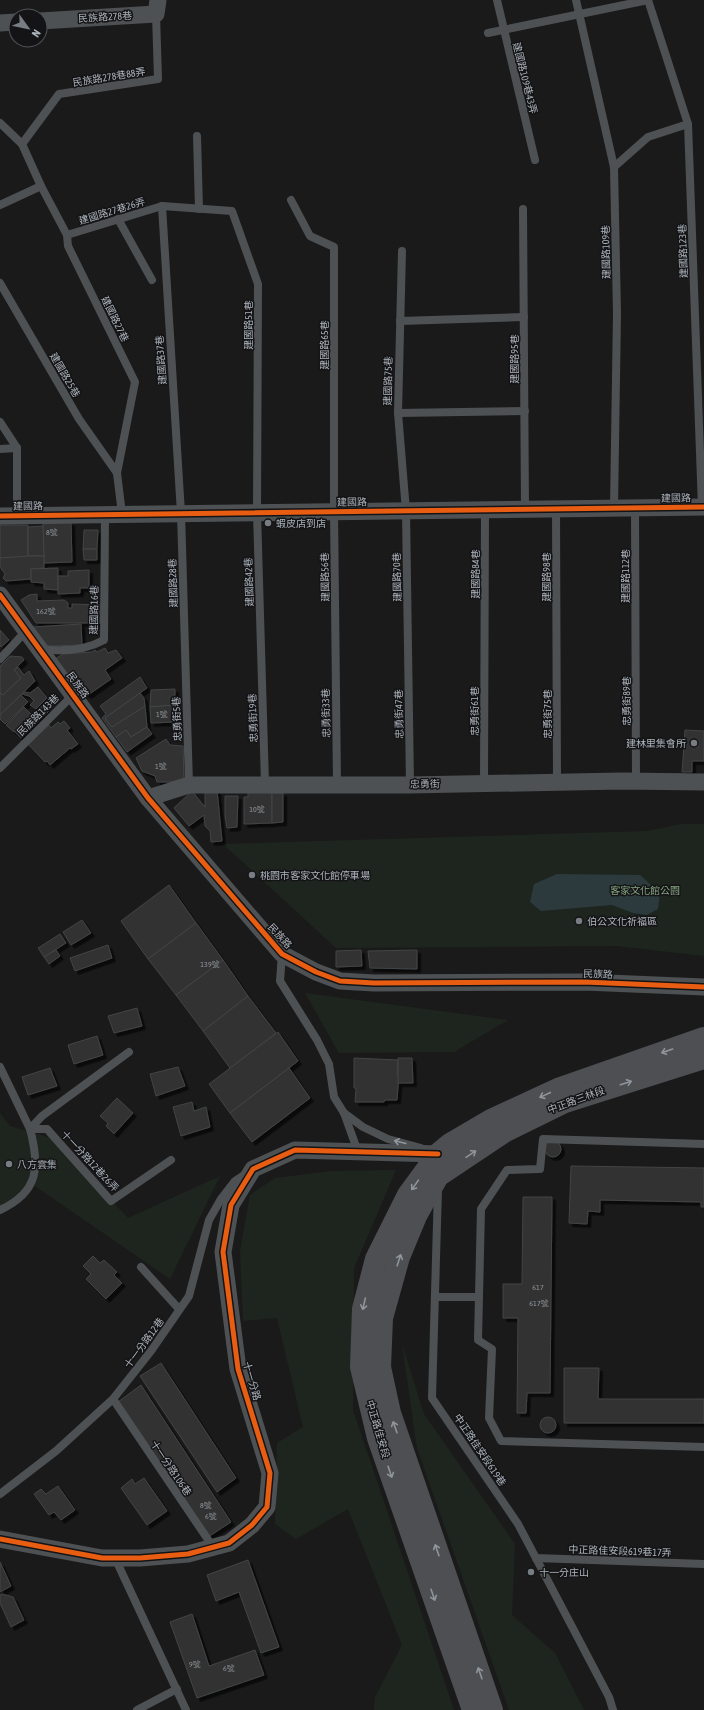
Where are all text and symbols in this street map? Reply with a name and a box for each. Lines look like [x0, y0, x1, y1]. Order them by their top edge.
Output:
north arrow [8, 8, 48, 48]
street label: 民族路278巷 [78, 10, 132, 24]
text: N [30, 27, 43, 39]
street label: 建國路109巷43弄 [511, 41, 539, 115]
street label: 民族路278巷88弄 [72, 66, 146, 88]
street label: 建國路27巷26弄 [77, 196, 147, 226]
street label: 建國路123巷 [677, 224, 689, 278]
street label: 建國路109巷 [600, 225, 612, 279]
street label: 建國路27巷 [99, 294, 131, 344]
street label: 建國路51巷 [243, 300, 254, 350]
street label: 建國路65巷 [319, 320, 330, 370]
street label: 建國路95巷 [509, 334, 520, 384]
street label: 建國路37巷 [154, 335, 168, 385]
street label: 建國路25巷 [48, 351, 82, 399]
street label: 建國路75巷 [382, 356, 394, 406]
street label: 建國路 [661, 492, 691, 504]
street label: 建國路 [337, 496, 367, 508]
street label: 建國路 [13, 500, 43, 512]
marker: 蝦皮店到店 [263, 518, 273, 528]
place label: 蝦皮店到店 [276, 518, 326, 529]
house number: 8號 [46, 528, 58, 537]
street label: 建國路84巷 [470, 549, 481, 599]
street label: 建國路112巷 [620, 549, 631, 603]
street label: 建國路56巷 [319, 552, 331, 602]
street label: 建國路70巷 [391, 552, 403, 602]
street label: 建國路98巷 [541, 552, 552, 602]
street label: 建國路42巷 [243, 557, 255, 607]
street label: 建國路28巷 [167, 558, 179, 608]
street label: 建國路16巷 [88, 585, 100, 635]
house number: 162號 [36, 607, 56, 616]
street label: 民族路 [65, 670, 91, 700]
street label: 忠勇街89巷 [621, 676, 632, 726]
street label: 忠勇街61巷 [469, 686, 480, 736]
street label: 忠勇街33巷 [320, 688, 332, 738]
street label: 忠勇街47巷 [393, 689, 405, 739]
street label: 忠勇街75巷 [542, 689, 553, 739]
street label: 民族路143巷 [15, 692, 61, 738]
street label: 忠勇街19巷 [247, 693, 259, 743]
street label: 忠勇街5巷 [171, 696, 183, 742]
house number: 1號 [156, 710, 168, 719]
place label: 建林里集會所 [626, 738, 686, 749]
marker: 建林里集會所 [689, 738, 699, 748]
house number: 1號 [155, 762, 167, 771]
street label: 忠勇街 [410, 778, 440, 790]
house number: 10號 [249, 805, 265, 814]
marker: 桃園市客家文化館停車場 [247, 870, 257, 880]
place label: 桃園市客家文化館停車場 [260, 870, 370, 881]
park label: 客家文化館公園 [610, 885, 680, 896]
marker: 伯公文化祈福區 [574, 916, 584, 926]
place label: 伯公文化祈福區 [587, 916, 657, 927]
street label: 民族路 [266, 921, 294, 951]
house number: 139號 [200, 960, 220, 969]
street label: 民族路 [583, 968, 613, 980]
one-way arrow [661, 1048, 674, 1055]
one-way arrow [619, 1079, 632, 1086]
street label: 中正路三林段 [546, 1085, 606, 1115]
one-way arrow [539, 1092, 551, 1099]
street label: 十一分路12巷26弄 [59, 1128, 121, 1194]
one-way arrow [394, 1138, 407, 1145]
one-way arrow [465, 1150, 476, 1158]
marker: 八方雲集 [4, 1159, 14, 1169]
place label: 八方雲集 [17, 1159, 57, 1170]
one-way arrow [411, 1180, 419, 1191]
one-way arrow [396, 1253, 403, 1266]
house number: 617 [532, 1283, 544, 1292]
one-way arrow [360, 1297, 368, 1310]
house number: 617號 [529, 1299, 549, 1308]
street label: 十一分路12巷 [122, 1316, 166, 1370]
street label: 十一分路 [241, 1360, 263, 1402]
street label: 中正路佳安段 [364, 1399, 392, 1459]
street label: 中正路佳安段619巷 [452, 1412, 508, 1488]
one-way arrow [391, 1421, 398, 1434]
street label: 十一分路106巷 [149, 1438, 193, 1498]
one-way arrow [387, 1465, 395, 1477]
house number: 8號 [200, 1501, 212, 1510]
house number: 6號 [205, 1512, 217, 1521]
street label: 中正路佳安段619巷17弄 [568, 1544, 672, 1558]
one-way arrow [433, 1545, 441, 1557]
marker: 十一分庄山 [526, 1567, 536, 1577]
place label: 十一分庄山 [539, 1567, 589, 1578]
one-way arrow [430, 1588, 437, 1601]
house number: 9號 [189, 1660, 201, 1669]
house number: 6號 [223, 1664, 235, 1673]
one-way arrow [475, 1667, 483, 1679]

